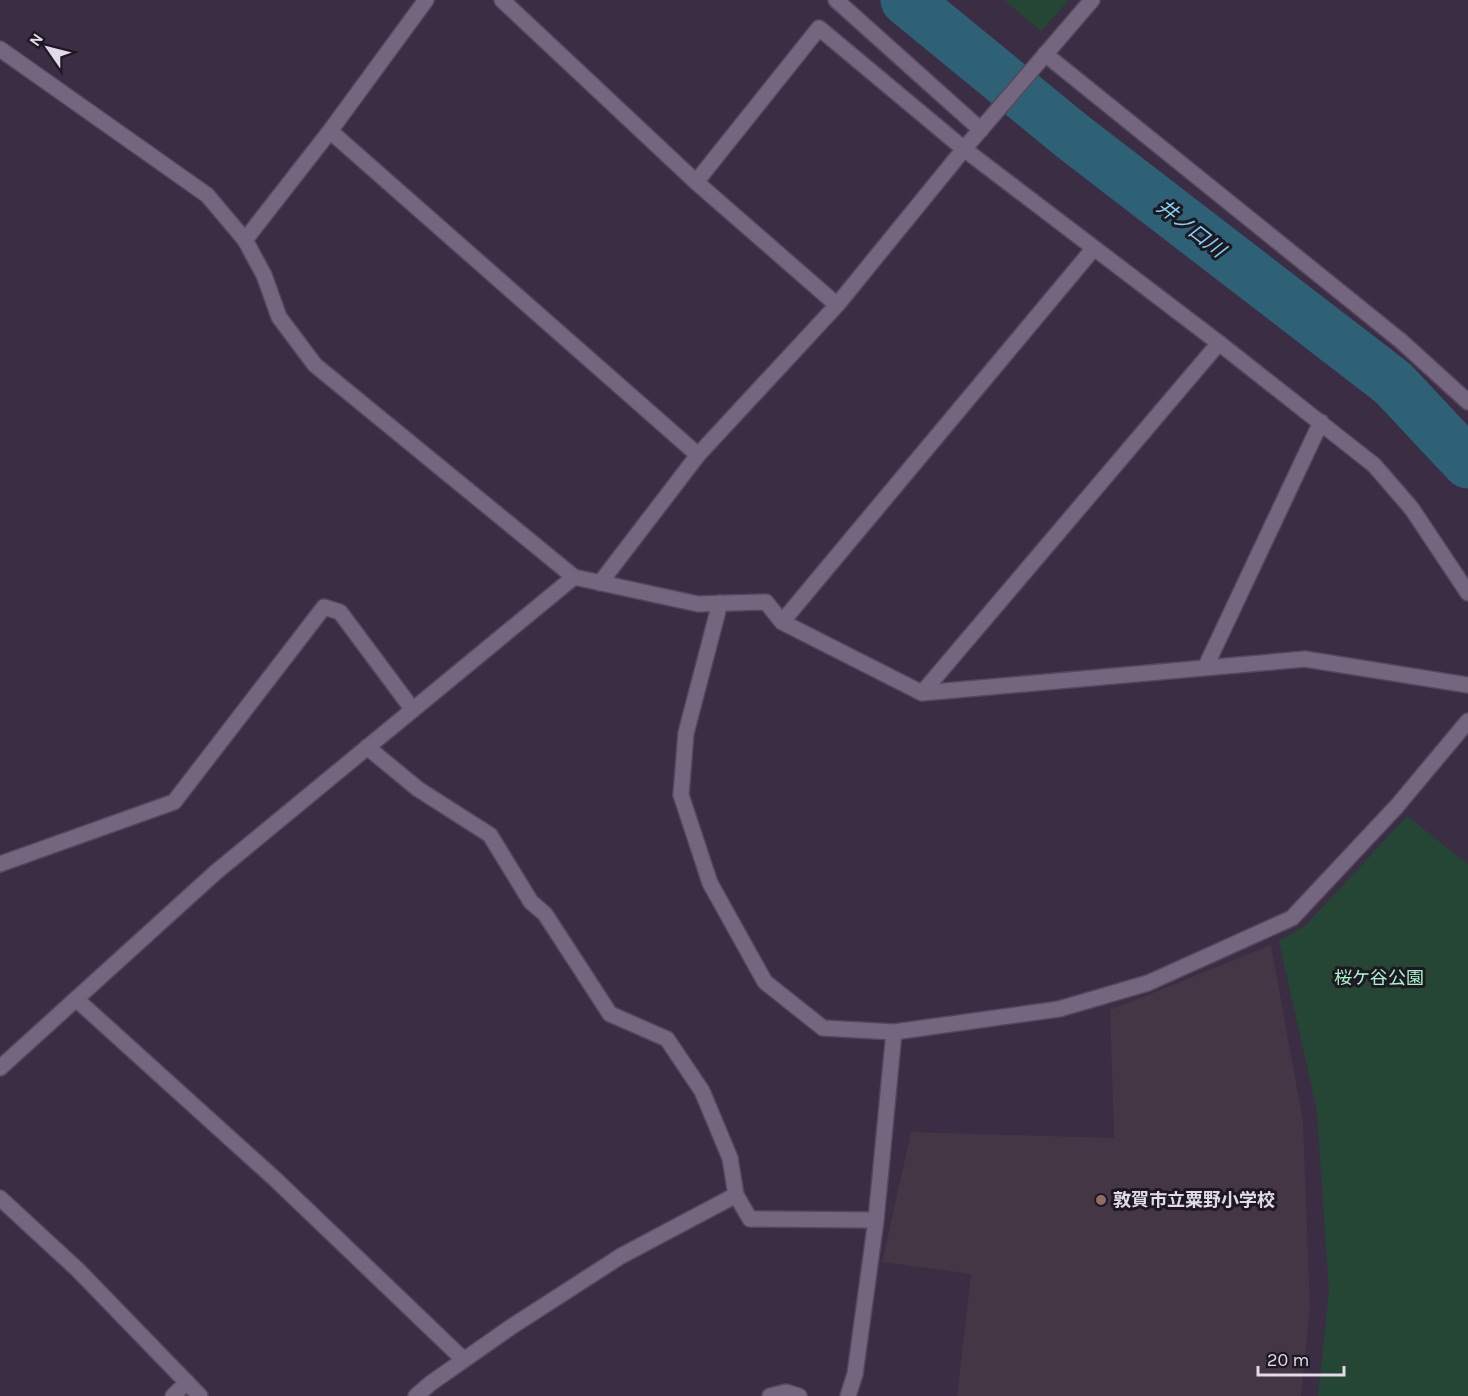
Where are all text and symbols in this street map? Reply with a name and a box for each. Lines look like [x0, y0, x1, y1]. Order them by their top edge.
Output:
north arrow [18, 18, 78, 78]
text: N [25, 30, 47, 50]
water label: 井ノ口川 [1152, 195, 1231, 263]
park label: 桜ケ谷公園 [1334, 967, 1424, 989]
place label: 敦賀市立粟野小学校 [1113, 1189, 1275, 1211]
marker: 敦賀市立粟野小学校 [1094, 1193, 1108, 1207]
scale bar [1258, 1339, 1344, 1377]
text: 20 m [1267, 1349, 1309, 1371]

